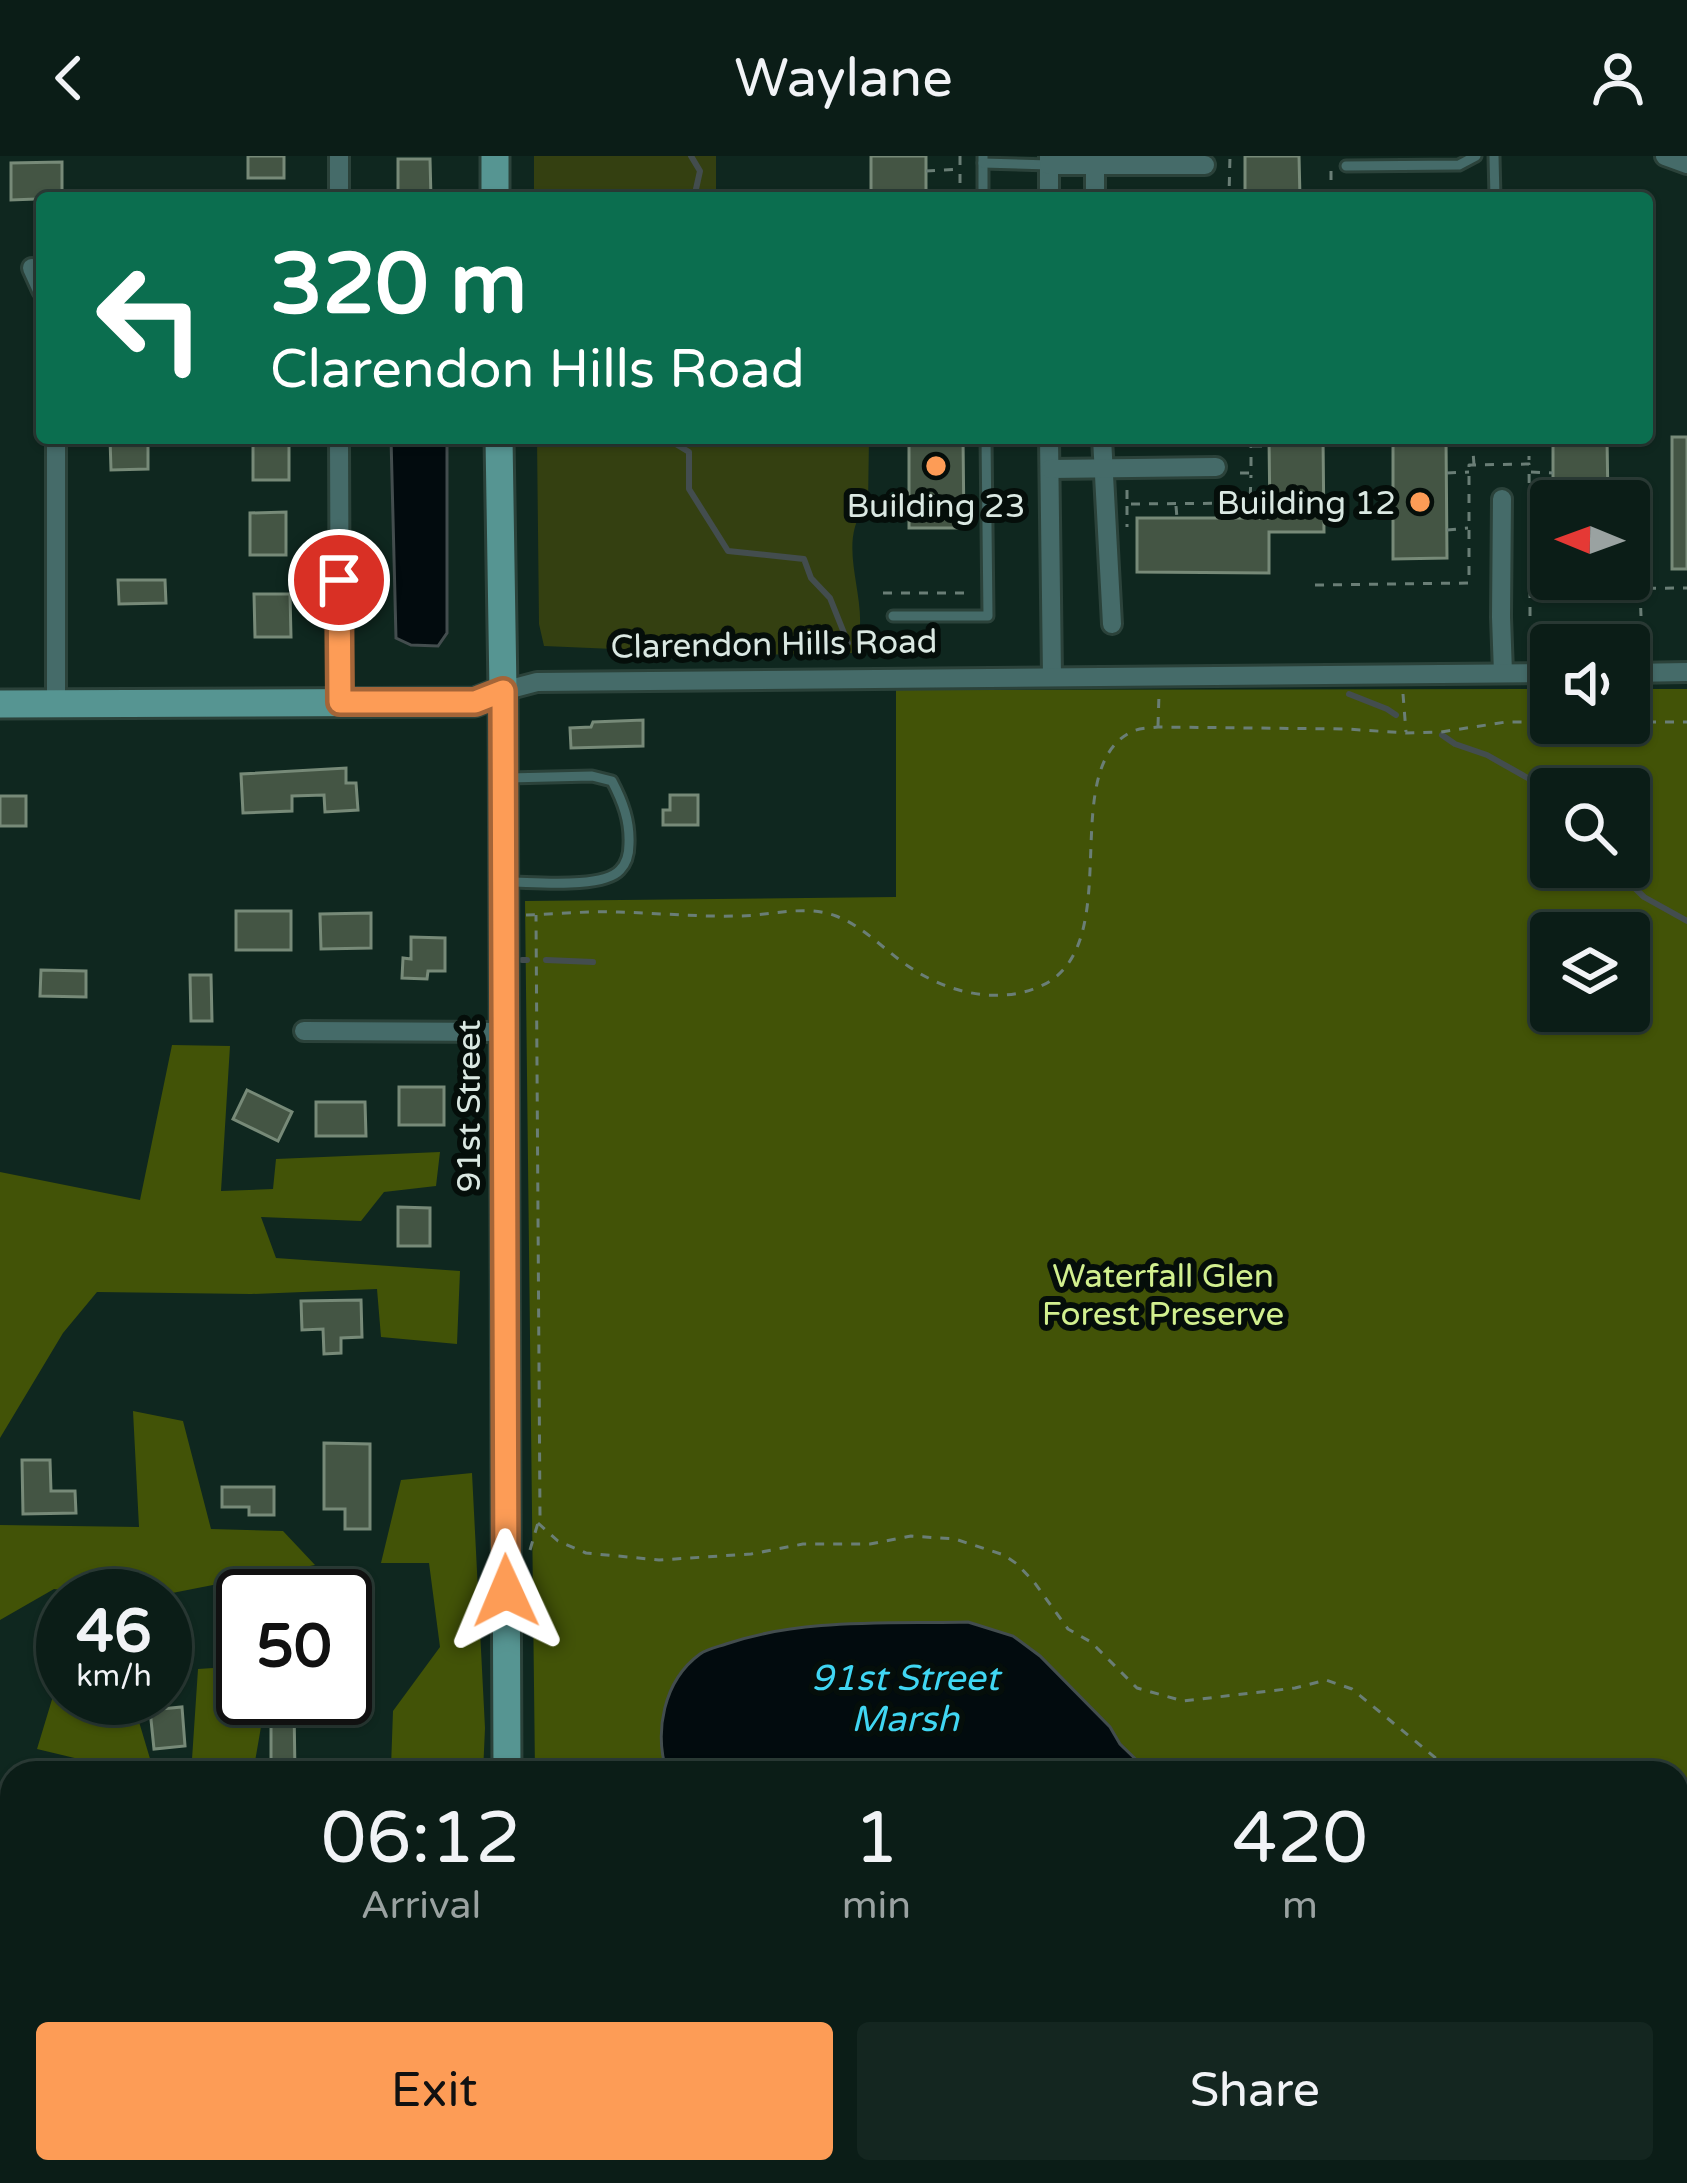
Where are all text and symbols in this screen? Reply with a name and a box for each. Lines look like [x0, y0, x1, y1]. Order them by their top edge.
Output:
icon: back [36, 45, 102, 111]
icon: person [1585, 45, 1651, 111]
text: Waylane [734, 46, 953, 111]
text: 320 m [270, 235, 527, 336]
icon: left [72, 240, 228, 396]
text: Clarendon Hills Road [270, 337, 805, 402]
marker: Building 23 [923, 453, 949, 479]
north arrow [1530, 480, 1650, 600]
map controls [1530, 480, 1650, 1032]
place label: Building 12 [1217, 484, 1396, 523]
place label: Building 23 [846, 487, 1026, 526]
marker: Building 12 [1407, 489, 1433, 515]
pin [288, 529, 390, 631]
icon: arrive [306, 547, 372, 613]
street label: Clarendon Hills Road [610, 622, 938, 667]
button: sound [1530, 624, 1650, 744]
button: search [1530, 768, 1650, 888]
button: layers [1530, 912, 1650, 1032]
street label: 91st Street [450, 1020, 489, 1192]
park label: Waterfall Glen Forest Preserve [1042, 1257, 1284, 1334]
position arrow [443, 1528, 569, 1654]
speed limit sign: 50 [216, 1569, 372, 1725]
text: 46 [76, 1596, 152, 1668]
water label: 91st Street Marsh [811, 1657, 1003, 1741]
text: km/h [76, 1658, 152, 1695]
text: 06:12 [321, 1796, 521, 1883]
text: 1 [854, 1796, 899, 1883]
text: 420 [1232, 1796, 1368, 1883]
text: Arrival [361, 1882, 481, 1929]
text: min [842, 1882, 911, 1929]
text: m [1282, 1882, 1318, 1929]
button: Exit [36, 2022, 833, 2160]
button: Share [857, 2022, 1653, 2160]

